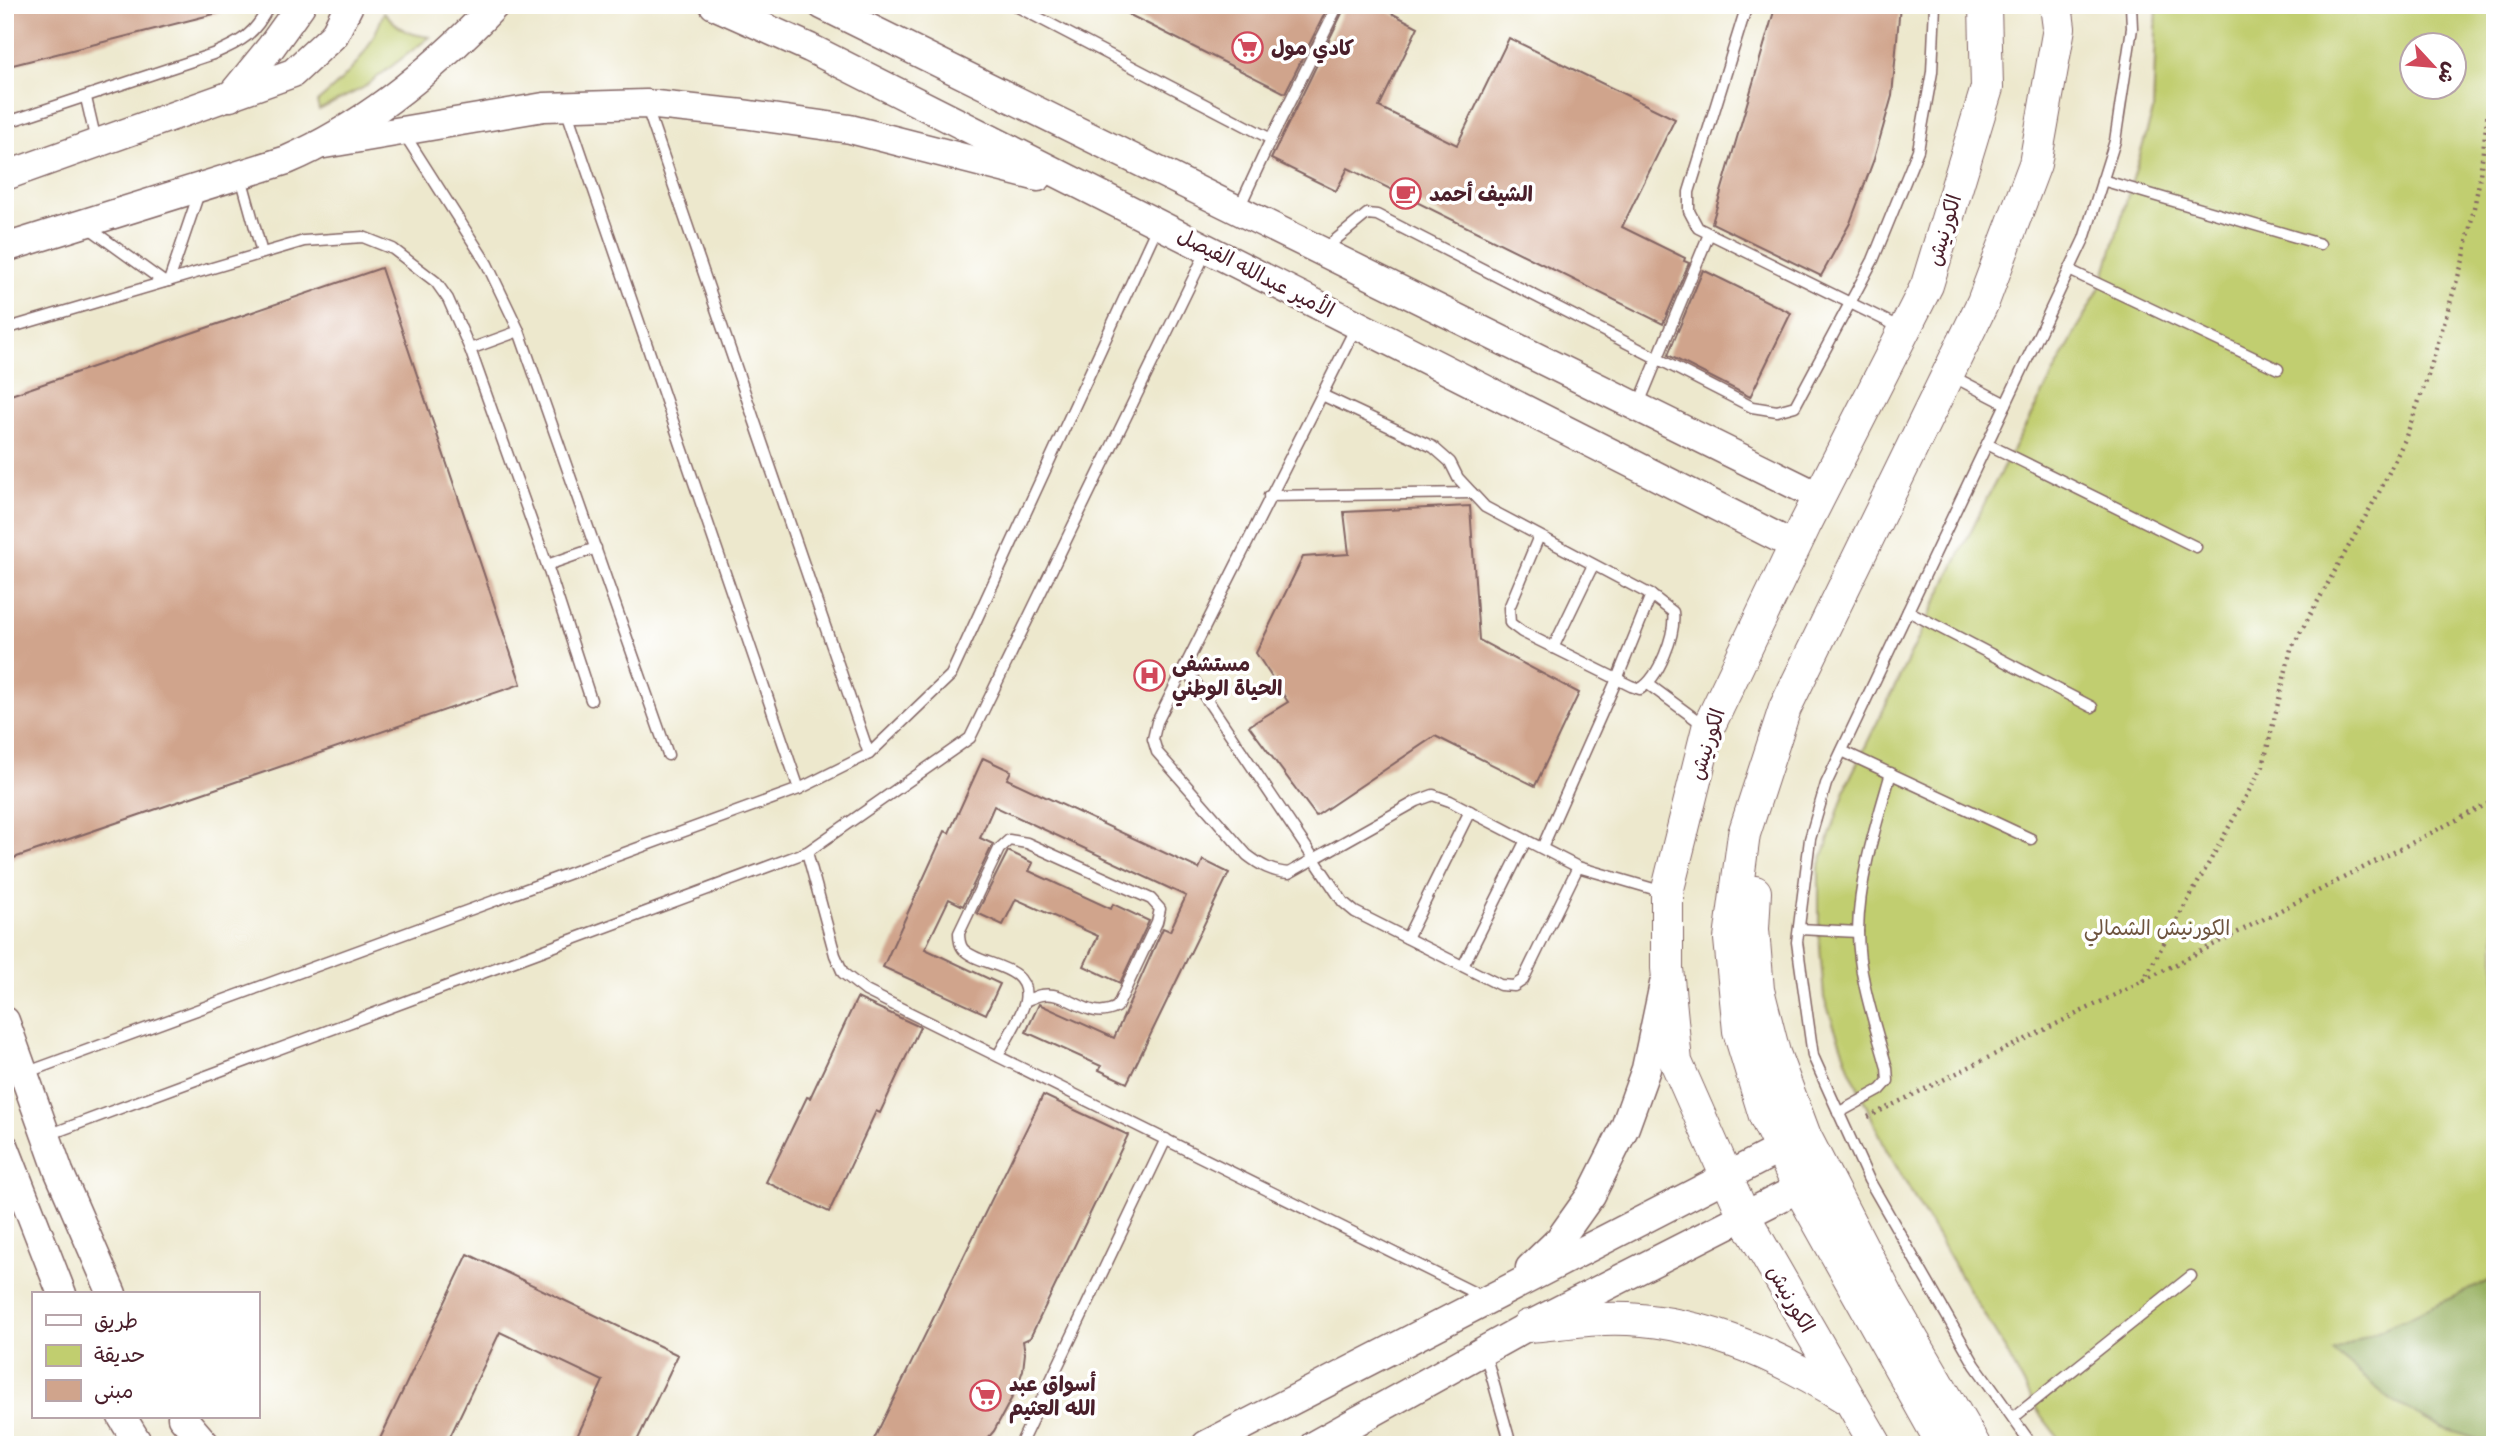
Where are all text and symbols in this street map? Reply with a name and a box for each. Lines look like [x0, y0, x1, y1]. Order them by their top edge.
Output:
place label: كادي مول [1271, 29, 1355, 67]
supermarket icon: كادي مول [1231, 31, 1265, 65]
north arrow [2398, 32, 2468, 102]
text: ش [2428, 57, 2467, 90]
place label: الشيف أحمد [1429, 175, 1533, 213]
cafe icon: الشيف أحمد [1389, 177, 1423, 211]
street label: الكورنيش [1915, 189, 1973, 271]
street label: الأمير عبدالله الفيصل [1170, 217, 1342, 329]
place label: مستشفى الحياة الوطني [1172, 645, 1282, 707]
hospital icon: مستشفى الحياة الوطني [1132, 659, 1166, 693]
street label: الكورنيش [1678, 703, 1736, 785]
park label: الكورنيش الشمالي [2084, 909, 2230, 947]
street label: الكورنيش [1756, 1258, 1826, 1340]
legend [32, 1292, 259, 1418]
text: طريق [94, 1302, 138, 1340]
text: حديقة [94, 1336, 145, 1374]
place label: أسواق عبد الله العثيم [1009, 1365, 1096, 1427]
text: مبنى [94, 1372, 133, 1410]
supermarket icon: أسواق عبد الله العثيم [969, 1379, 1003, 1413]

